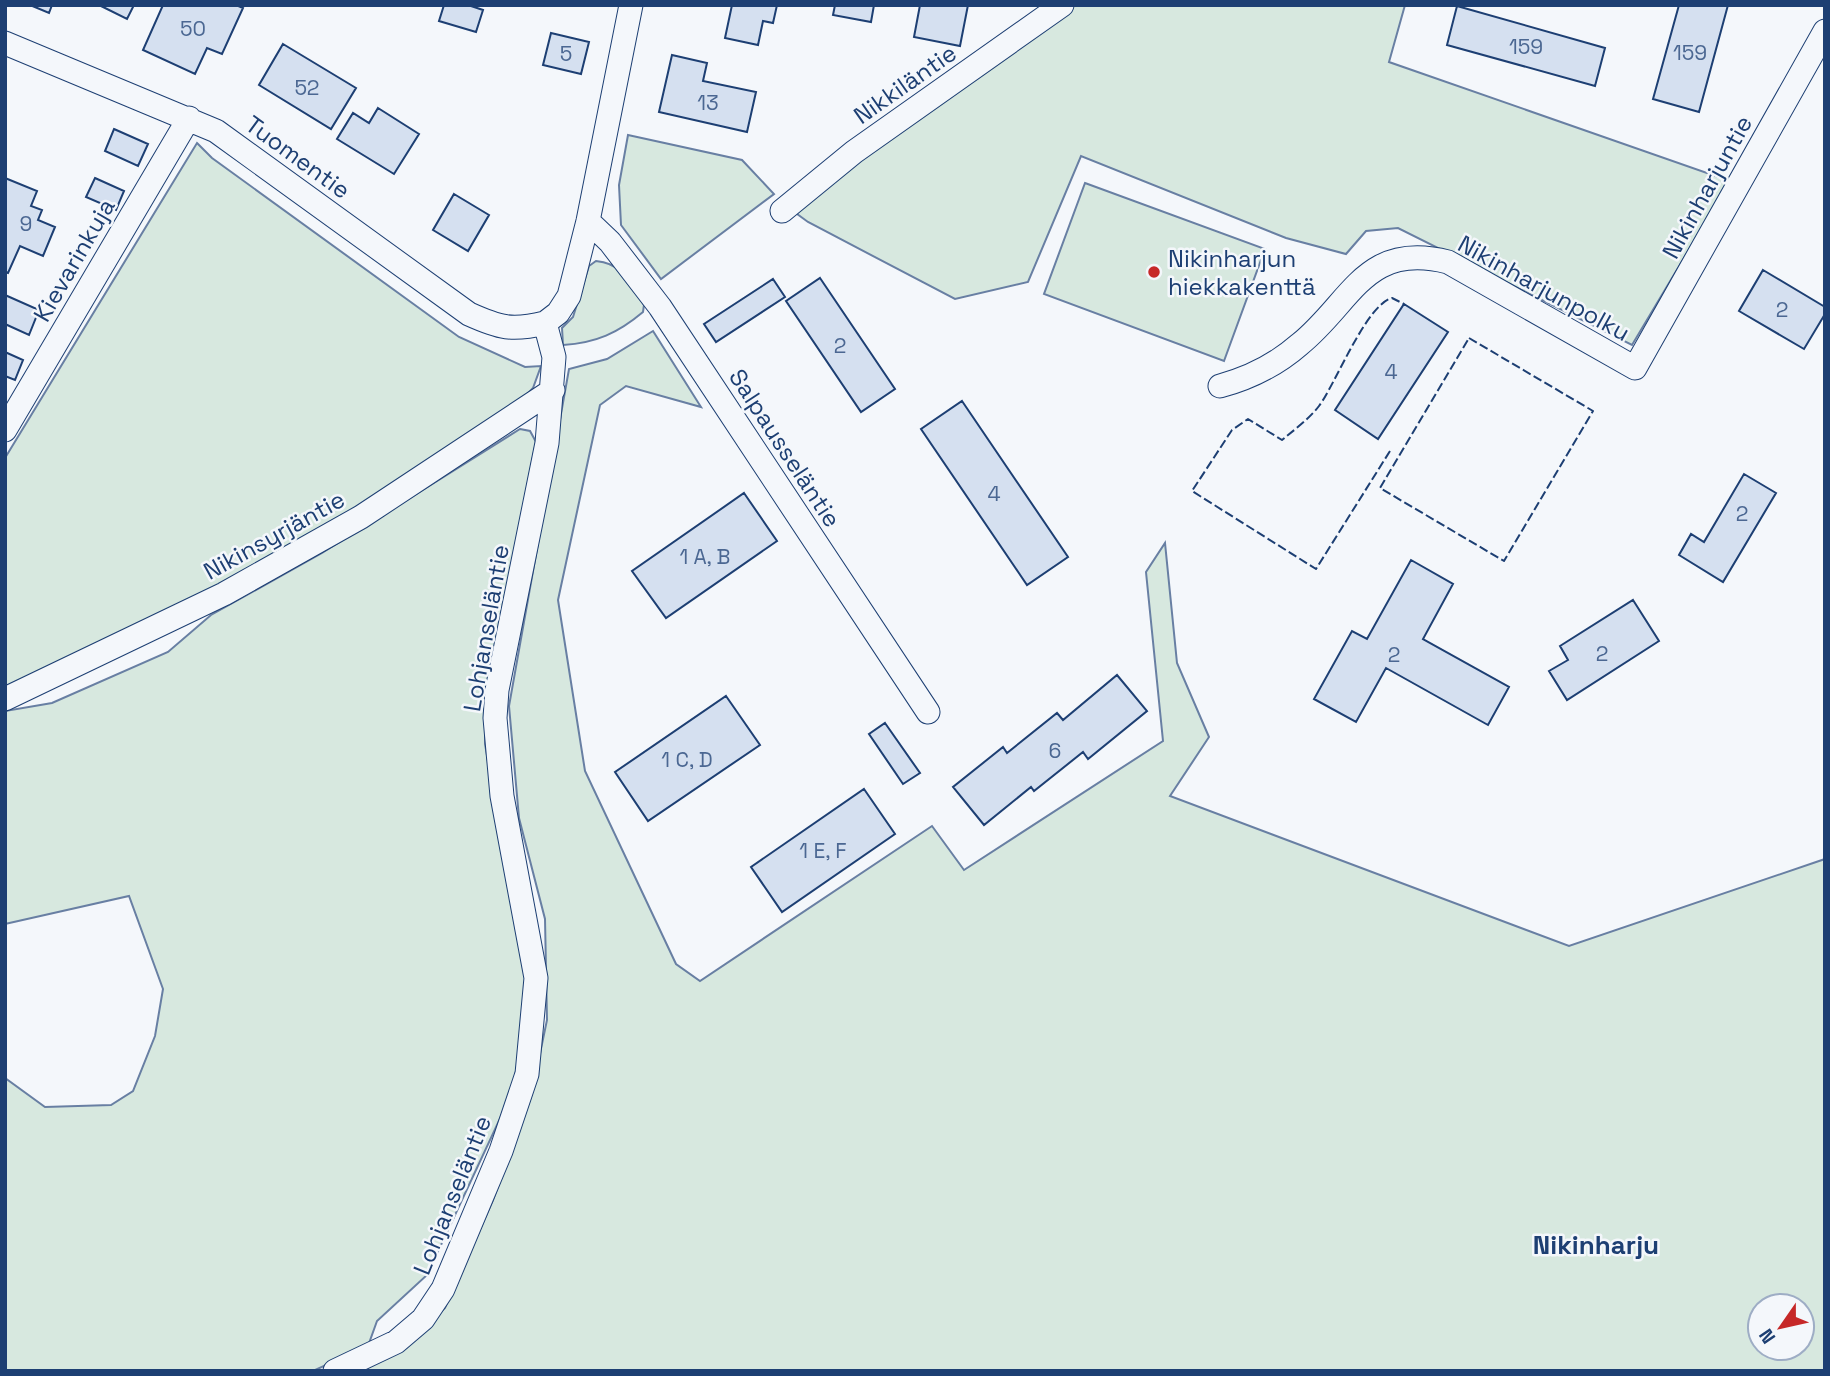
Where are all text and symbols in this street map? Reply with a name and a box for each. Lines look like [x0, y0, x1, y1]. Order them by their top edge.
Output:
house number: 50 [180, 15, 206, 42]
house number: 159 [1509, 33, 1543, 60]
street label: Nikkiläntie [847, 37, 963, 131]
house number: 159 [1673, 39, 1707, 66]
house number: 5 [560, 40, 572, 67]
house number: 52 [294, 74, 320, 101]
house number: 13 [697, 89, 719, 116]
street label: Tuomentie [239, 109, 357, 205]
street label: Nikinharjuntie [1655, 110, 1759, 264]
street label: Kievarinkuja [26, 193, 122, 327]
house number: 9 [20, 210, 32, 237]
street label: Nikinharjunpolku [1453, 228, 1635, 348]
place label: Nikinharjun hiekkakenttä [1168, 243, 1316, 302]
marker: Nikinharjun hiekkakenttä [1146, 264, 1162, 280]
house number: 2 [1776, 296, 1788, 323]
house number: 2 [834, 332, 846, 359]
house number: 4 [1384, 358, 1398, 385]
street label: Salpausseläntie [722, 363, 848, 533]
house number: 4 [987, 480, 1001, 507]
street label: Nikinsyrjäntie [198, 483, 350, 587]
house number: 2 [1736, 500, 1748, 527]
street label: Lohjanseläntie [456, 542, 516, 714]
house number: 1 A, B [680, 543, 730, 570]
house number: 2 [1596, 640, 1608, 667]
house number: 2 [1388, 641, 1400, 668]
house number: 6 [1049, 737, 1061, 764]
house number: 1 C, D [661, 746, 713, 773]
house number: 1 E, F [799, 837, 847, 864]
street label: Lohjanseläntie [406, 1111, 498, 1279]
district label: Nikinharju [1533, 1228, 1659, 1262]
north arrow [1746, 1292, 1816, 1362]
text: N [1753, 1324, 1781, 1348]

